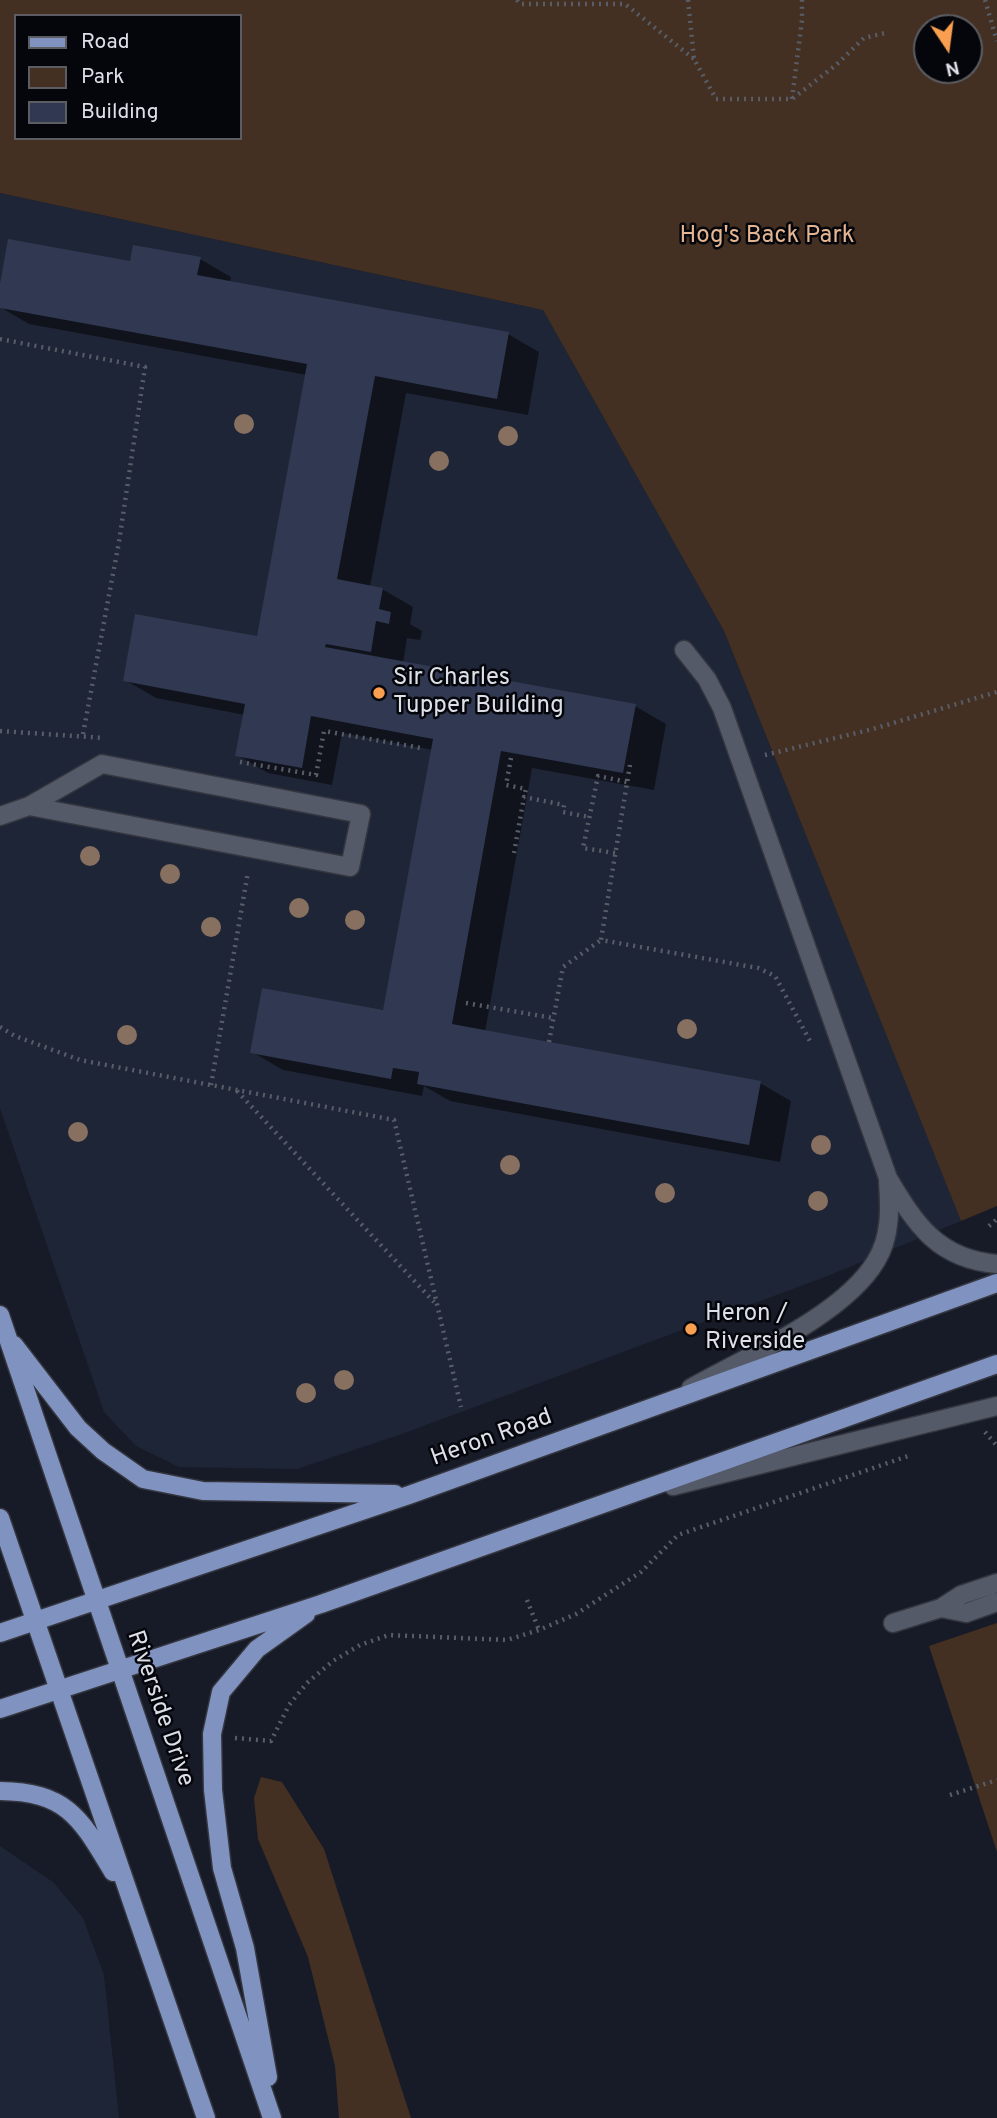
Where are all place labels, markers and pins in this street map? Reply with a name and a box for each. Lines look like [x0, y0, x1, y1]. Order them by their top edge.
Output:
place label: Sir Charles Tupper Building [393, 665, 564, 721]
marker: Sir Charles Tupper Building [371, 685, 387, 701]
place label: Heron / Riverside [705, 1301, 805, 1357]
marker: Heron / Riverside [683, 1321, 699, 1337]

